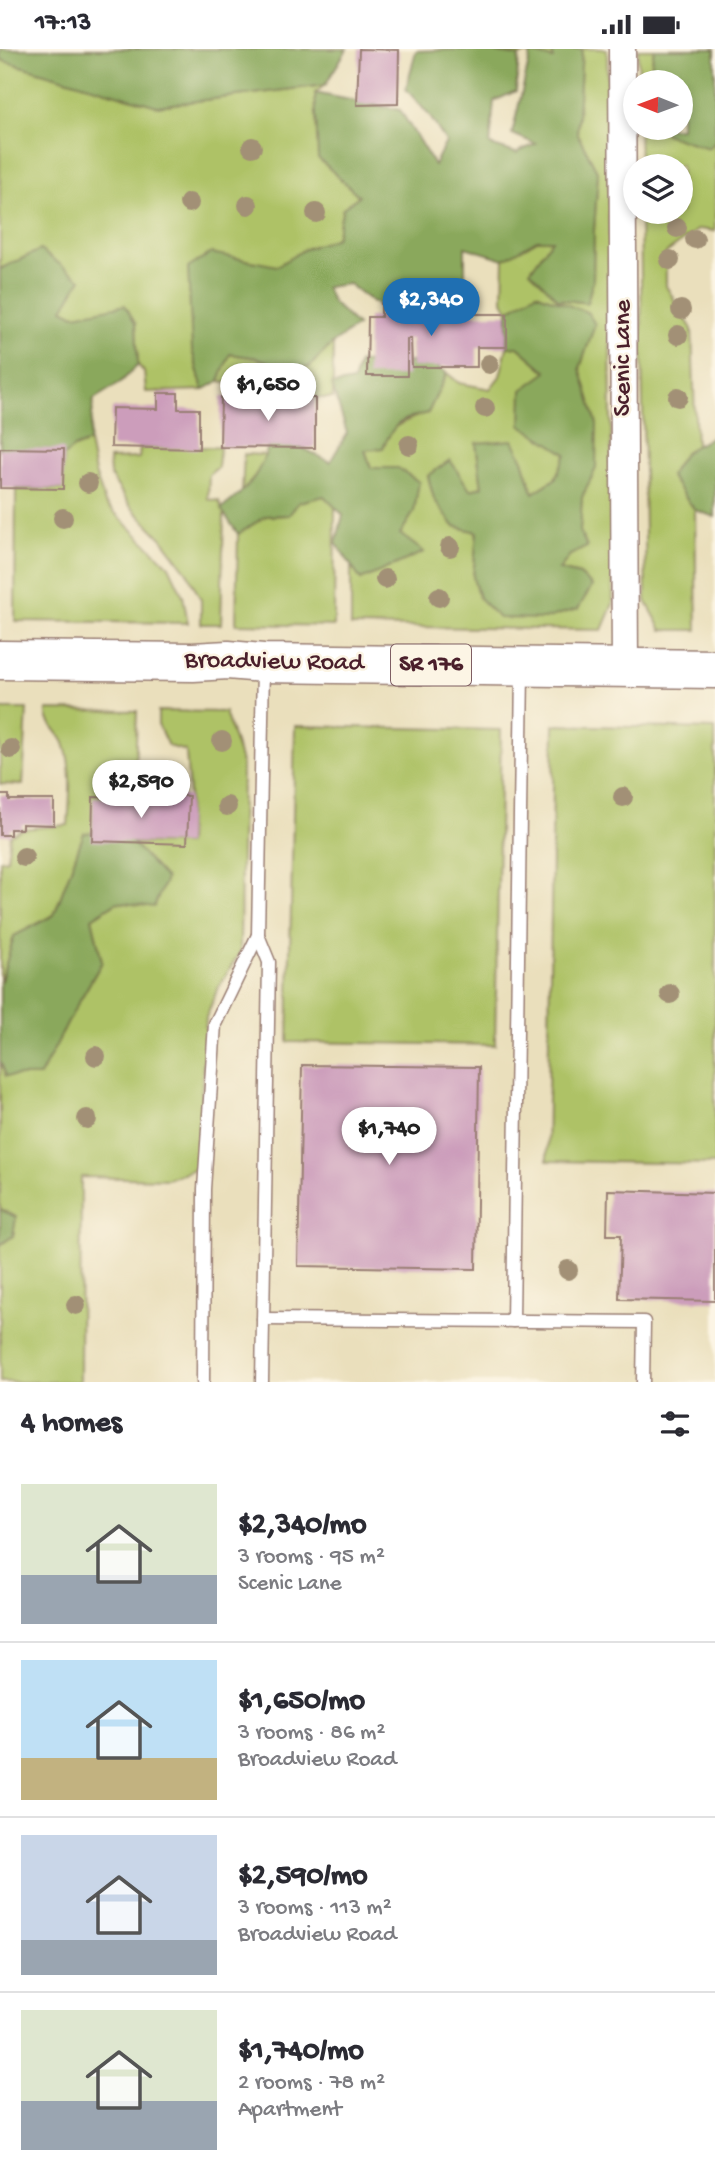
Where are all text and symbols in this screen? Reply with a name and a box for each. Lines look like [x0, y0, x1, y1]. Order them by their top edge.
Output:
text: 17:13 [35, 9, 91, 40]
north arrow [623, 70, 693, 140]
map controls [623, 70, 693, 224]
button: layers [623, 154, 693, 224]
pin: $2,340 [374, 279, 488, 338]
text: $2,340 [399, 287, 463, 314]
street label: Scenic Lane [609, 299, 640, 417]
pin: $1,650 [211, 363, 325, 423]
text: $1,650 [236, 372, 300, 399]
road number: SR 176 [391, 645, 471, 685]
street label: Broadview Road [183, 646, 366, 680]
pin: $2,590 [84, 761, 198, 820]
text: $2,590 [108, 769, 174, 796]
pin: $1,740 [332, 1107, 446, 1167]
text: $1,740 [358, 1116, 420, 1143]
icon: filters [656, 1405, 694, 1443]
text: 4 homes [21, 1407, 122, 1442]
text: $2,340/mo [238, 1509, 366, 1544]
icon: home [77, 1512, 161, 1596]
text: 3 rooms · 95 m² [238, 1544, 385, 1571]
text: Scenic Lane [238, 1571, 342, 1598]
text: $1,650/mo [238, 1685, 365, 1720]
icon: home [77, 1688, 161, 1772]
text: 3 rooms · 86 m² [238, 1720, 385, 1747]
text: Broadview Road [238, 1747, 397, 1774]
text: $2,590/mo [238, 1860, 368, 1895]
icon: home [77, 1863, 161, 1947]
text: 3 rooms · 113 m² [238, 1895, 392, 1922]
text: Broadview Road [238, 1922, 397, 1949]
text: $1,740/mo [238, 2035, 364, 2070]
icon: home [77, 2038, 161, 2122]
text: 2 rooms · 78 m² [238, 2070, 385, 2097]
text: Apartment [238, 2097, 342, 2124]

